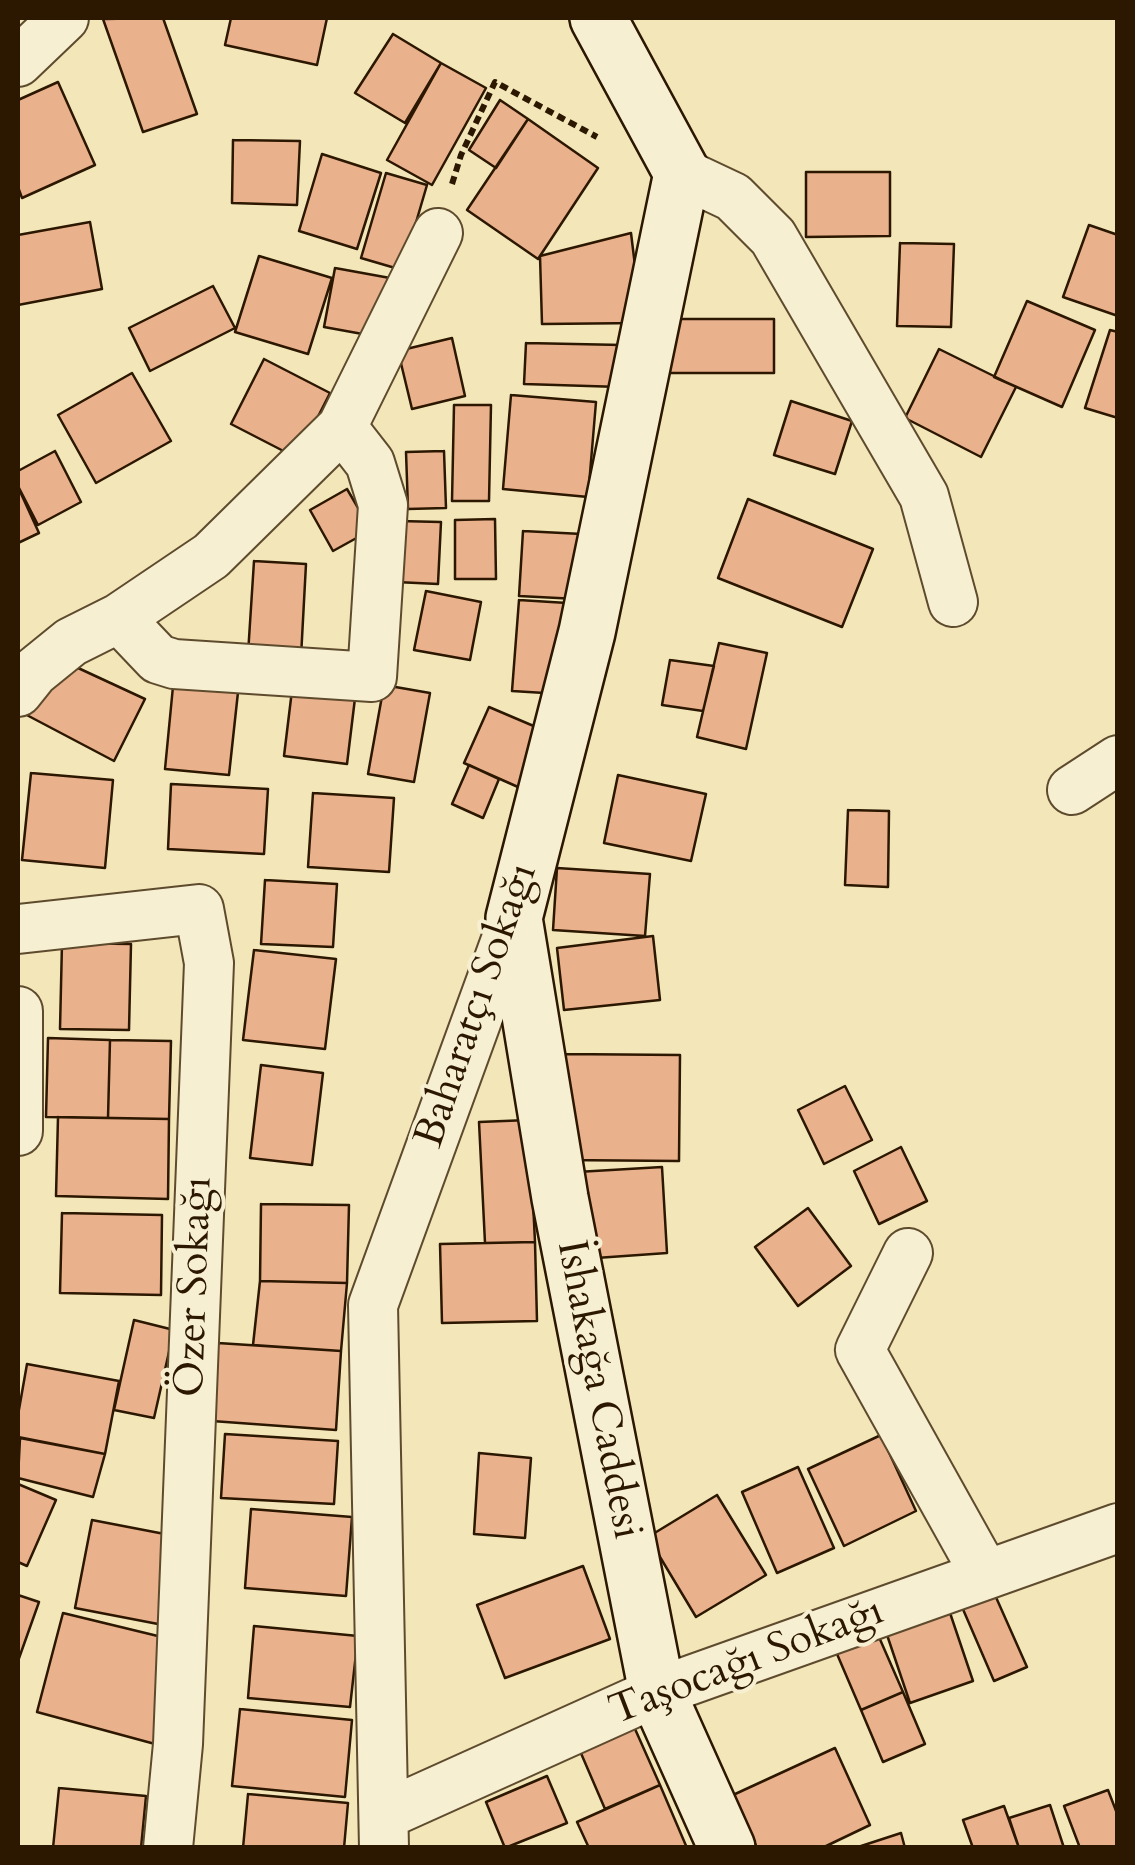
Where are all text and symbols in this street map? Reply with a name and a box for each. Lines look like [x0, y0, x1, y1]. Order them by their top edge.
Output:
street label: Baharatçı Sokağı [406, 858, 550, 1154]
street label: Özer Sokağı [167, 1176, 225, 1398]
street label: İshakağa Caddesi [543, 1236, 651, 1544]
street label: Taşocağı Sokağı [603, 1588, 891, 1738]

